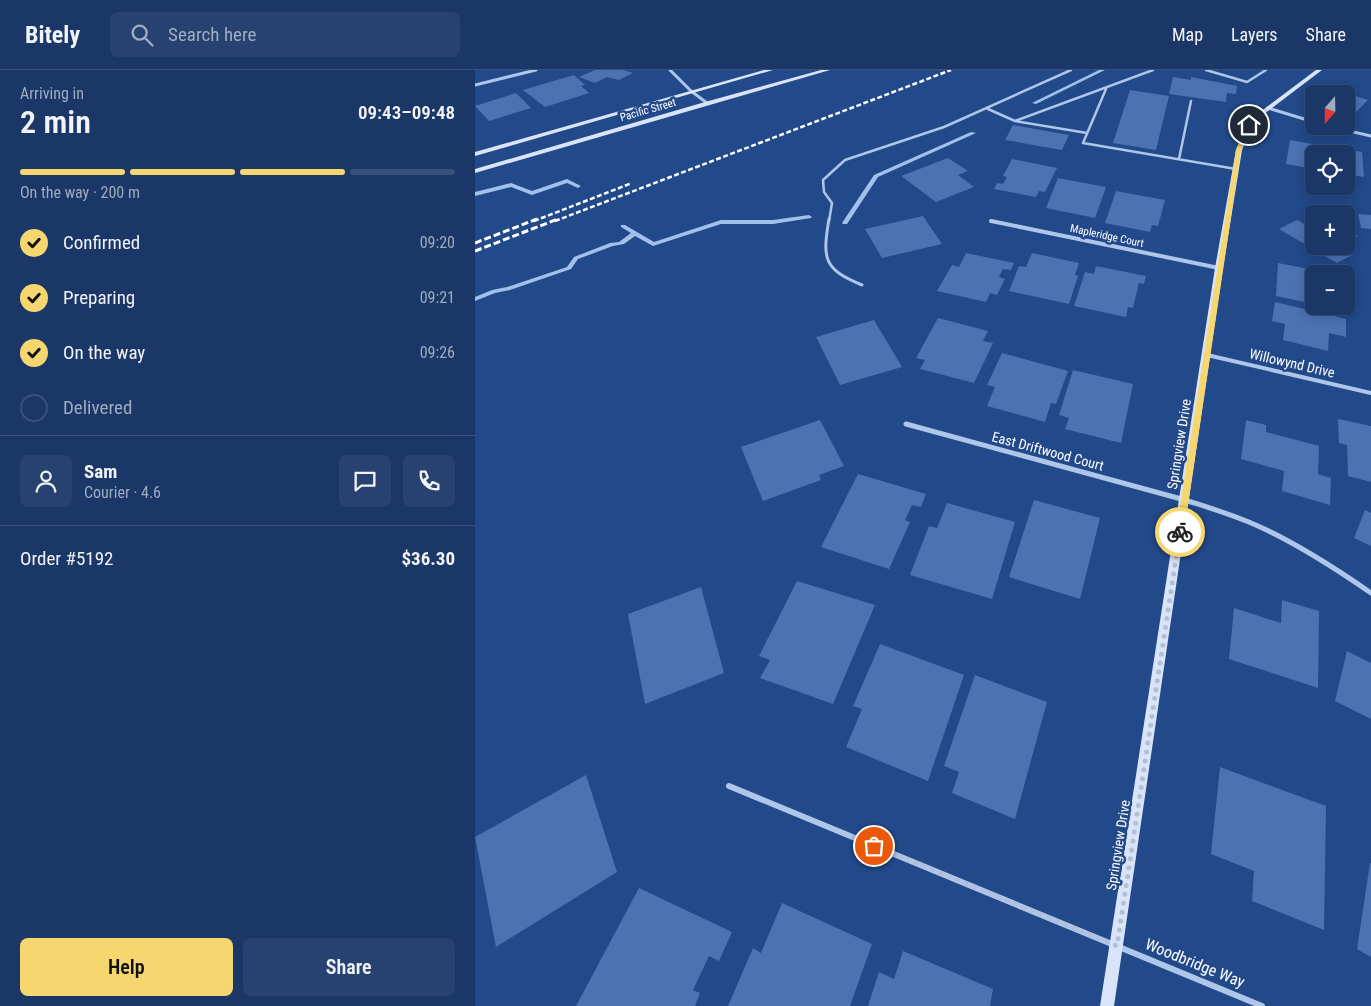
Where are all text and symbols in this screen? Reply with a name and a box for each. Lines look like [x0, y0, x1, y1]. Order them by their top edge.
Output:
search box [110, 12, 460, 57]
text: Bitely [25, 21, 80, 49]
icon: search [128, 21, 156, 49]
text: Search here [168, 23, 256, 46]
text: Map [1172, 24, 1203, 45]
text: Layers [1231, 24, 1278, 45]
text: Share [1306, 24, 1346, 45]
text: Arriving in [20, 84, 84, 103]
north arrow [1305, 85, 1355, 135]
map controls [1305, 85, 1355, 315]
street label: Pacific Street [618, 96, 678, 124]
text: 09:43–09:48 [358, 101, 455, 124]
text: 2 min [20, 103, 91, 141]
pin [1228, 104, 1270, 146]
icon: home [1235, 111, 1263, 139]
button: locate [1305, 145, 1355, 195]
text: On the way · 200 m [20, 183, 140, 202]
button: + [1305, 205, 1355, 255]
street label: Mapleridge Court [1069, 222, 1145, 250]
icon: check [20, 229, 48, 257]
text: Confirmed [63, 231, 140, 254]
text: 09:20 [420, 233, 455, 252]
button: − [1305, 265, 1355, 315]
icon: check [20, 284, 48, 312]
text: Preparing [63, 286, 135, 309]
text: 09:21 [420, 288, 455, 307]
icon: check [20, 339, 48, 367]
text: On the way [63, 341, 145, 364]
text: 09:26 [420, 343, 455, 362]
street label: Willowynd Drive [1248, 345, 1337, 381]
text: Delivered [63, 396, 132, 419]
street label: Springview Drive [1164, 397, 1194, 490]
street label: East Driftwood Court [990, 428, 1106, 474]
button: person [20, 455, 72, 507]
button: chat [339, 455, 391, 507]
button: phone [403, 455, 455, 507]
text: Sam [84, 460, 117, 483]
text: Courier · 4.6 [84, 483, 161, 502]
courier [1155, 507, 1205, 557]
icon: bike [1166, 518, 1194, 546]
text: Order #5192 [20, 547, 113, 570]
text: $36.30 [401, 547, 455, 570]
street label: Springview Drive [1103, 798, 1133, 891]
pin [853, 825, 895, 867]
icon: bag [860, 832, 888, 860]
street label: Woodbridge Way [1143, 934, 1248, 992]
button: Help [20, 938, 233, 996]
button: Share [243, 938, 455, 996]

